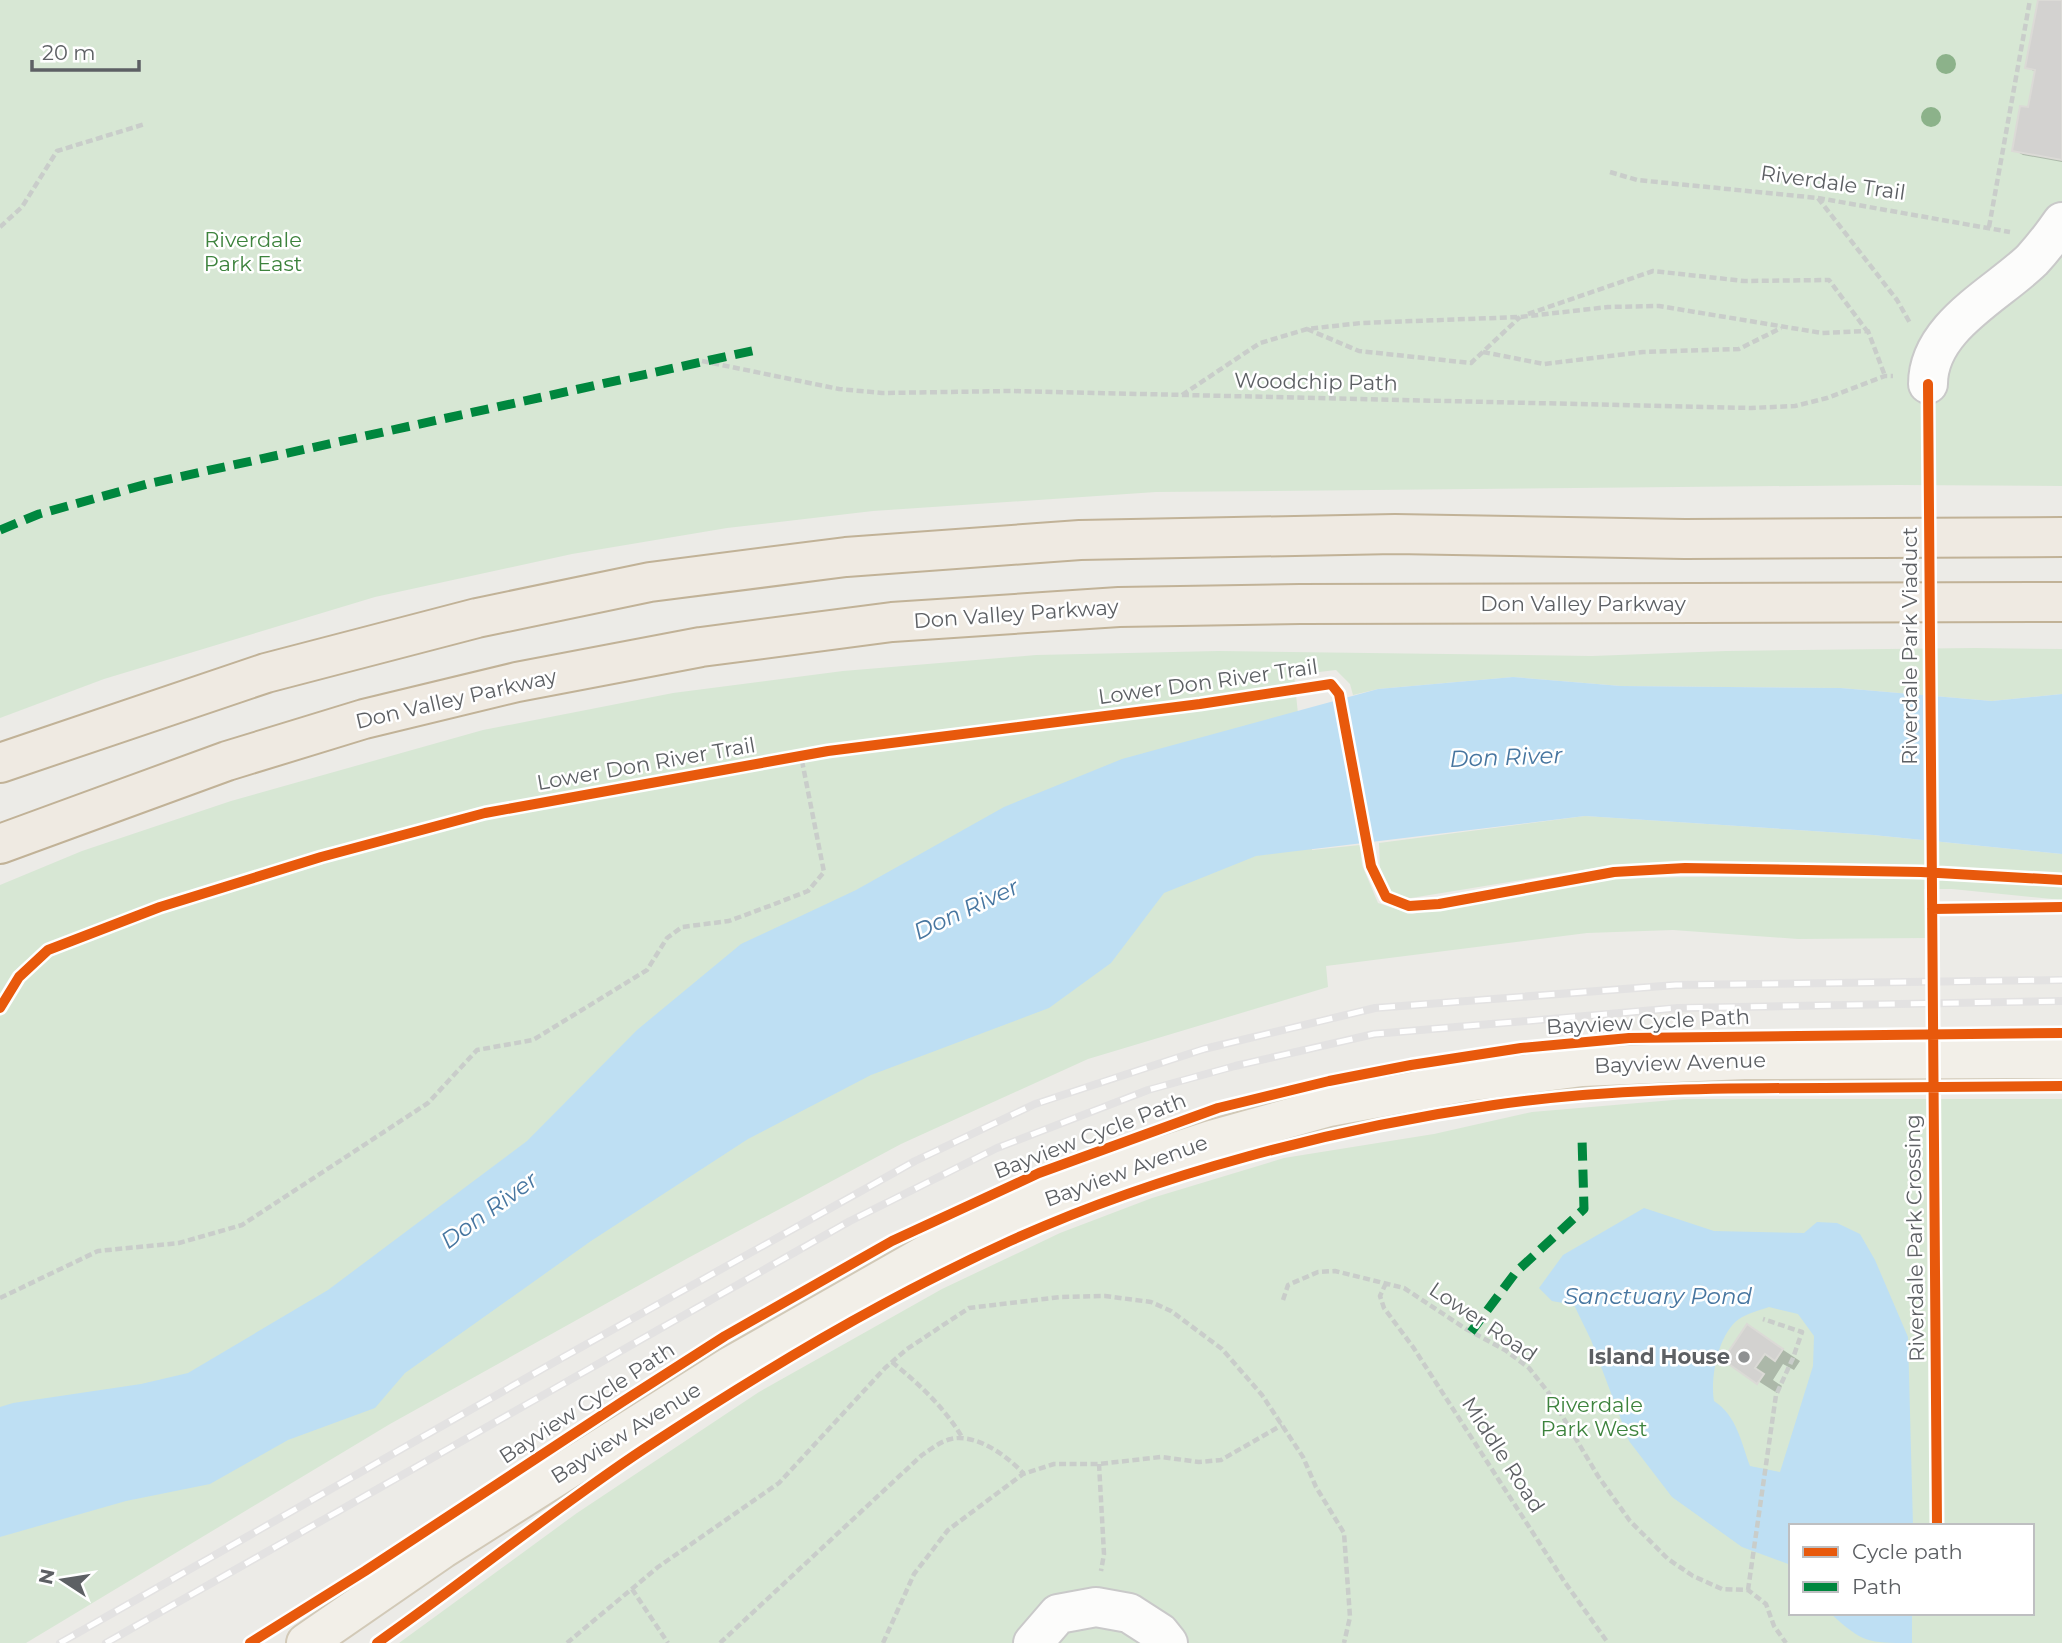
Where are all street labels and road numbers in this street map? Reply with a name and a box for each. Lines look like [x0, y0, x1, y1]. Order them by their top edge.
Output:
street label: Riverdale Trail [1759, 160, 1907, 205]
street label: Woodchip Path [1234, 368, 1398, 395]
street label: Riverdale Park Viaduct [1897, 527, 1922, 765]
street label: Don Valley Parkway [1480, 591, 1686, 616]
street label: Don Valley Parkway [913, 594, 1120, 633]
street label: Lower Don River Trail [1096, 654, 1319, 709]
street label: Don Valley Parkway [353, 663, 559, 734]
street label: Lower Don River Trail [535, 732, 757, 795]
street label: Bayview Cycle Path [1546, 1004, 1750, 1039]
street label: Bayview Avenue [1594, 1047, 1766, 1078]
street label: Bayview Cycle Path [990, 1087, 1189, 1184]
street label: Riverdale Park Crossing [1900, 1114, 1929, 1362]
street label: Bayview Avenue [1041, 1129, 1211, 1212]
street label: Lower Road [1425, 1276, 1542, 1367]
street label: Bayview Cycle Path [494, 1337, 679, 1469]
street label: Bayview Avenue [546, 1376, 705, 1489]
street label: Middle Road [1457, 1392, 1550, 1517]

